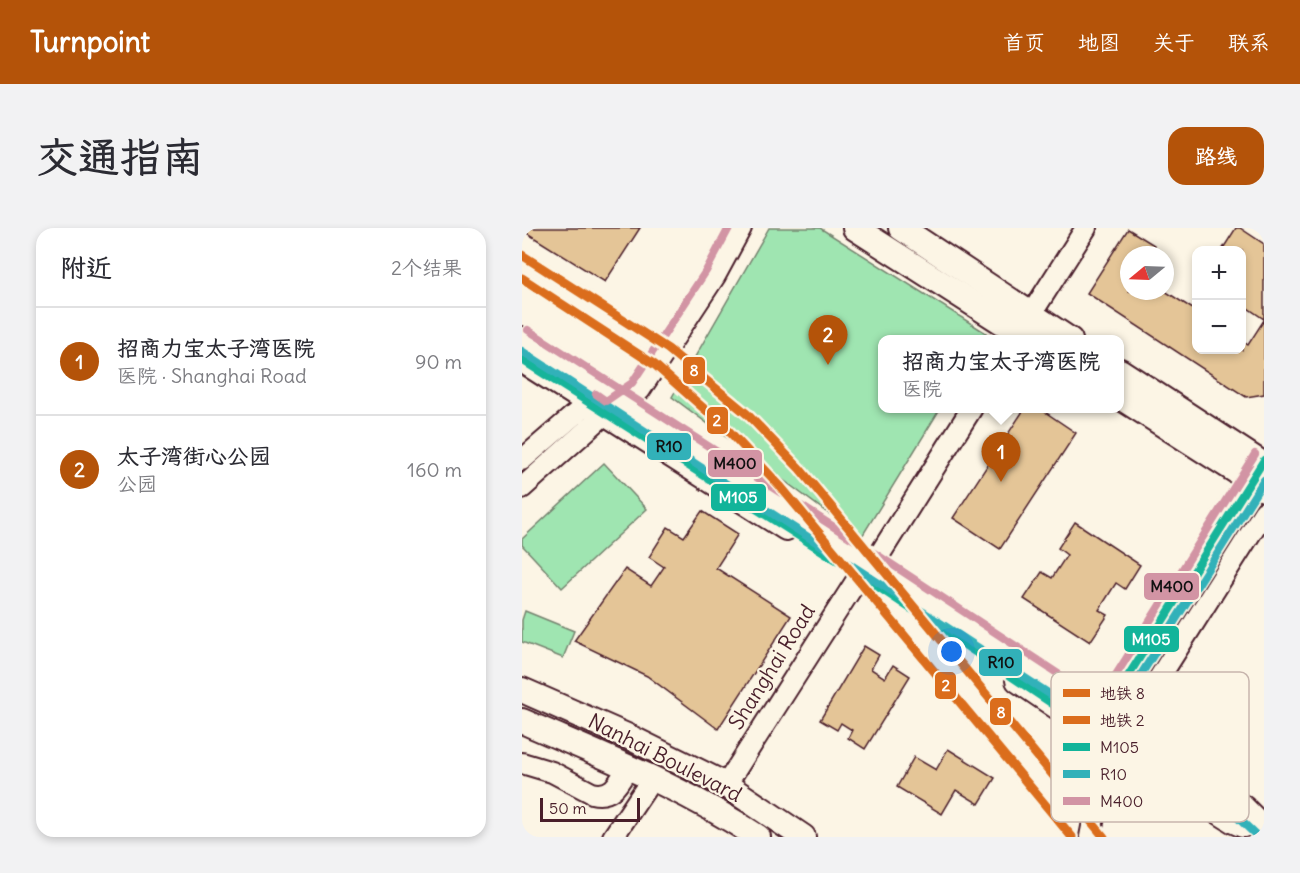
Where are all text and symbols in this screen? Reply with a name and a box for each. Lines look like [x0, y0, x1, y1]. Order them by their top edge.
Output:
text: Turnpoint [30, 24, 150, 60]
text: 首页 [1003, 29, 1045, 56]
text: 地图 [1078, 29, 1120, 56]
text: 关于 [1153, 29, 1195, 56]
text: 联系 [1228, 29, 1270, 56]
button: 路线 [1168, 127, 1264, 185]
text: 交通指南 [36, 131, 204, 183]
north arrow [1120, 246, 1174, 300]
map controls [1192, 246, 1246, 354]
button: + [1192, 246, 1246, 300]
text: 附近 [60, 251, 112, 284]
text: 2个结果 [391, 255, 462, 280]
button: − [1192, 300, 1246, 354]
pin: 2 [808, 316, 848, 365]
text: 招商力宝太子湾医院 [117, 334, 315, 362]
popup [878, 335, 1124, 413]
text: 招商力宝太子湾医院 [902, 347, 1100, 375]
text: 1 [76, 349, 83, 374]
text: 90 m [415, 349, 462, 374]
line badge: 8 [682, 356, 706, 385]
text: 8 [689, 360, 699, 380]
text: 医院 · Shanghai Road [117, 363, 307, 388]
text: 医院 [902, 376, 942, 401]
line badge: 2 [706, 406, 729, 435]
text: 2 [713, 410, 722, 430]
line badge: R10 [646, 432, 692, 461]
pin: 1 [982, 432, 1020, 482]
text: R10 [655, 436, 683, 456]
text: 太子湾街心公园 [117, 442, 271, 470]
line badge: M400 [707, 449, 763, 478]
text: M400 [713, 453, 757, 473]
text: 2 [74, 457, 85, 482]
text: 160 m [407, 457, 462, 482]
text: 公园 [117, 471, 157, 496]
line badge: M105 [710, 483, 767, 512]
text: M105 [718, 487, 758, 507]
line badge: M400 [1143, 572, 1200, 601]
text: M400 [1150, 576, 1194, 596]
street label: Shanghai Road [722, 599, 821, 734]
line badge: M105 [1123, 625, 1180, 653]
text: M105 [1131, 629, 1171, 649]
your location [937, 637, 966, 666]
line badge: R10 [978, 648, 1023, 677]
text: R10 [987, 652, 1015, 672]
line badge: 2 [934, 671, 957, 700]
legend [1051, 672, 1249, 822]
text: 2 [942, 675, 951, 695]
text: 地铁 8 [1100, 683, 1145, 703]
line badge: 8 [989, 697, 1012, 726]
text: 8 [996, 702, 1006, 722]
street label: Nanhai Boulevard [584, 707, 747, 808]
text: 地铁 2 [1100, 710, 1145, 730]
text: M105 [1100, 737, 1139, 757]
text: R10 [1100, 764, 1127, 784]
text: M400 [1100, 791, 1143, 811]
scale bar [540, 795, 640, 822]
text: 50 m [549, 798, 587, 818]

